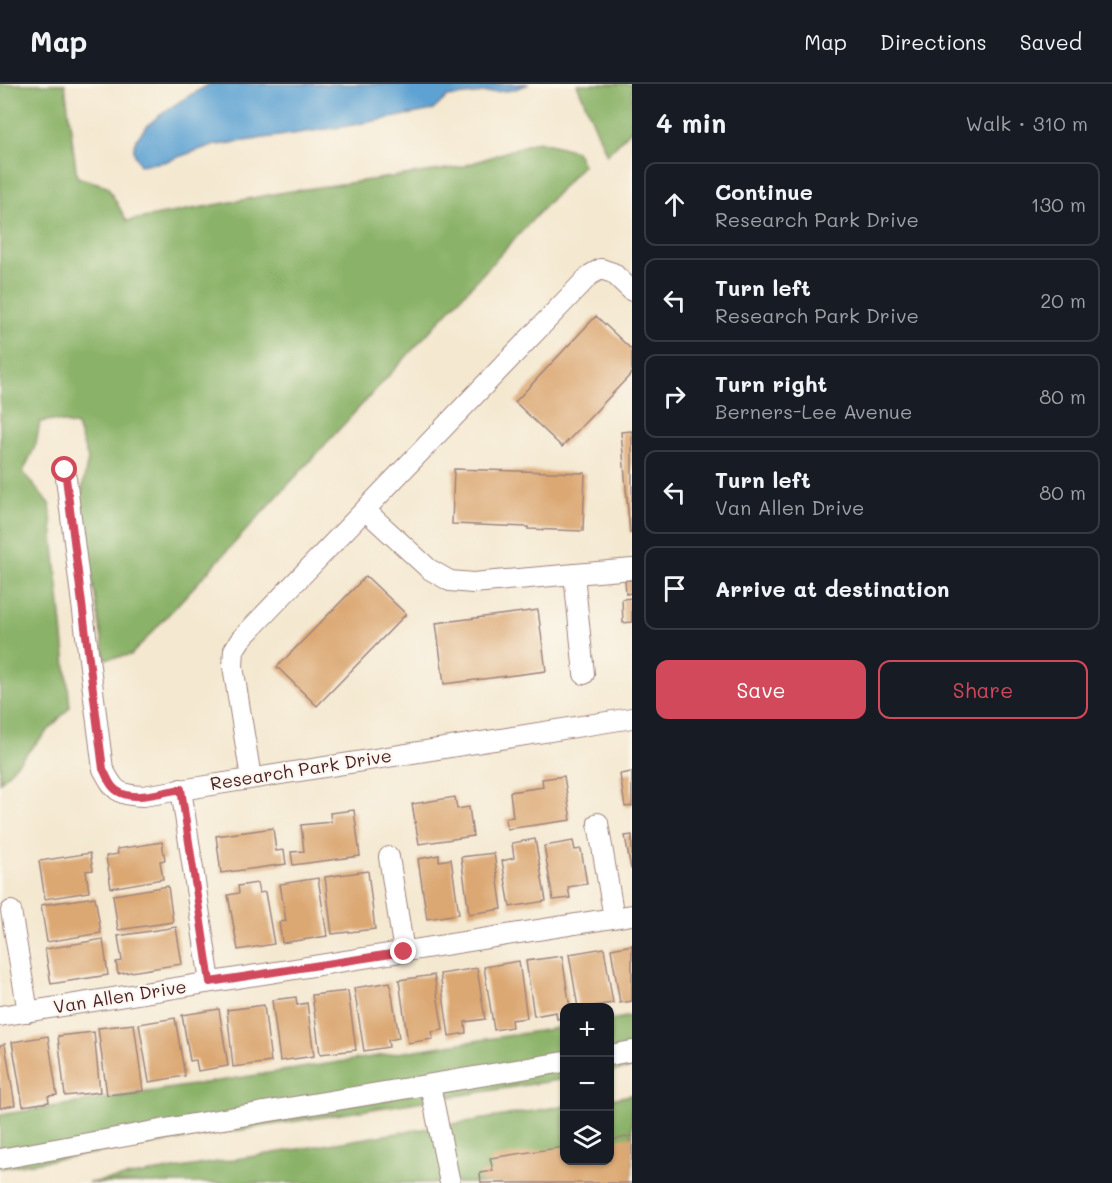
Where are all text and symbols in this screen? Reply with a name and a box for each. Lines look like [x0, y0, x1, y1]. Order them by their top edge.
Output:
text: Map [30, 23, 87, 59]
text: Map [804, 28, 847, 55]
text: Directions [880, 28, 987, 55]
text: Saved [1020, 28, 1082, 55]
text: 4 min [656, 106, 726, 140]
text: Walk · 310 m [965, 110, 1088, 136]
text: Continue [715, 177, 813, 206]
icon: ahead [658, 188, 691, 221]
text: 130 m [1031, 191, 1086, 217]
text: Research Park Drive [715, 206, 919, 232]
text: Turn left [715, 273, 811, 302]
icon: left [658, 284, 691, 317]
text: 20 m [1040, 287, 1086, 313]
text: Research Park Drive [715, 302, 919, 328]
text: Turn right [715, 369, 827, 398]
icon: right [658, 380, 691, 413]
text: 80 m [1039, 383, 1086, 409]
text: Berners-Lee Avenue [715, 398, 912, 424]
route start [51, 456, 77, 482]
text: Turn left [715, 465, 811, 494]
icon: left [658, 476, 691, 509]
text: 80 m [1039, 479, 1086, 505]
text: Van Allen Drive [715, 494, 864, 520]
icon: arrive [658, 572, 691, 605]
text: Arrive at destination [715, 574, 950, 603]
button: Save [656, 660, 866, 719]
button: Share [878, 660, 1088, 719]
street label: Research Park Drive [208, 743, 393, 795]
route end [390, 938, 416, 964]
street label: Van Allen Drive [52, 974, 188, 1018]
map controls [560, 1003, 614, 1165]
button: + [560, 1003, 614, 1057]
button: − [560, 1057, 614, 1111]
button: layers [560, 1111, 614, 1165]

